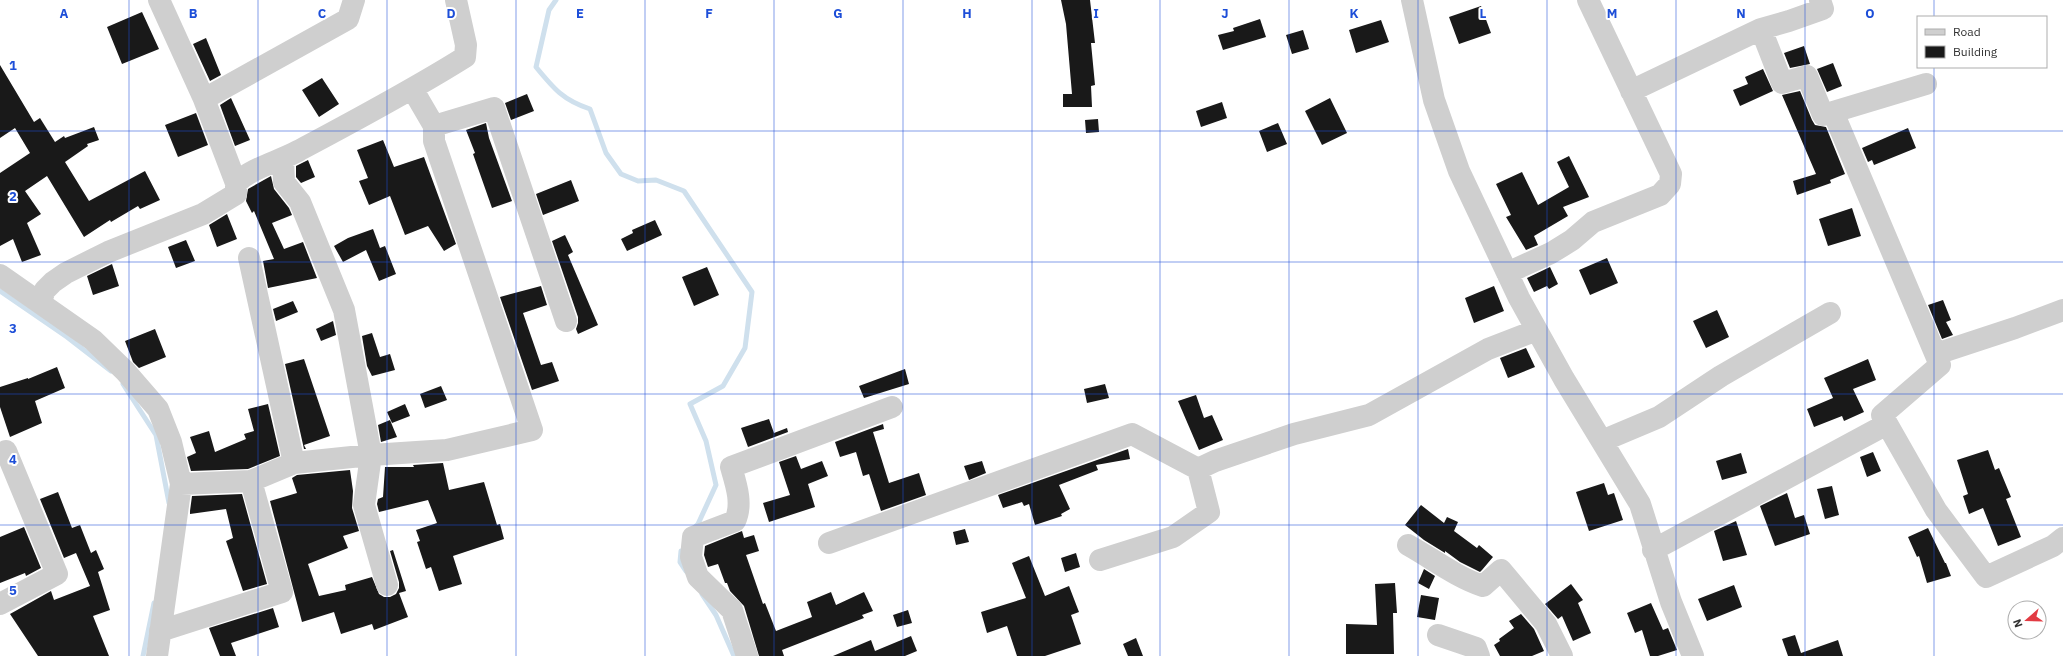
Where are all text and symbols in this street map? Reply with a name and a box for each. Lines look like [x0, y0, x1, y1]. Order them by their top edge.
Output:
text: A [60, 5, 69, 22]
text: B [189, 5, 198, 22]
text: C [318, 5, 327, 22]
text: D [446, 5, 456, 22]
text: E [576, 5, 584, 22]
text: F [705, 5, 713, 22]
text: G [833, 5, 843, 22]
text: H [962, 5, 972, 22]
text: I [1093, 5, 1099, 22]
text: J [1221, 5, 1229, 22]
text: K [1349, 5, 1359, 22]
text: L [1480, 5, 1487, 22]
text: M [1607, 5, 1617, 22]
text: N [1736, 5, 1746, 22]
text: O [1865, 5, 1875, 22]
legend [1917, 16, 2047, 68]
text: Road [1953, 24, 1981, 39]
text: Building [1953, 44, 1998, 59]
text: 1 [9, 57, 17, 74]
text: 2 [9, 188, 17, 205]
text: 3 [9, 320, 17, 337]
text: 4 [9, 451, 17, 468]
text: 5 [9, 582, 17, 599]
north arrow [2007, 600, 2047, 640]
text: N [2010, 617, 2026, 630]

